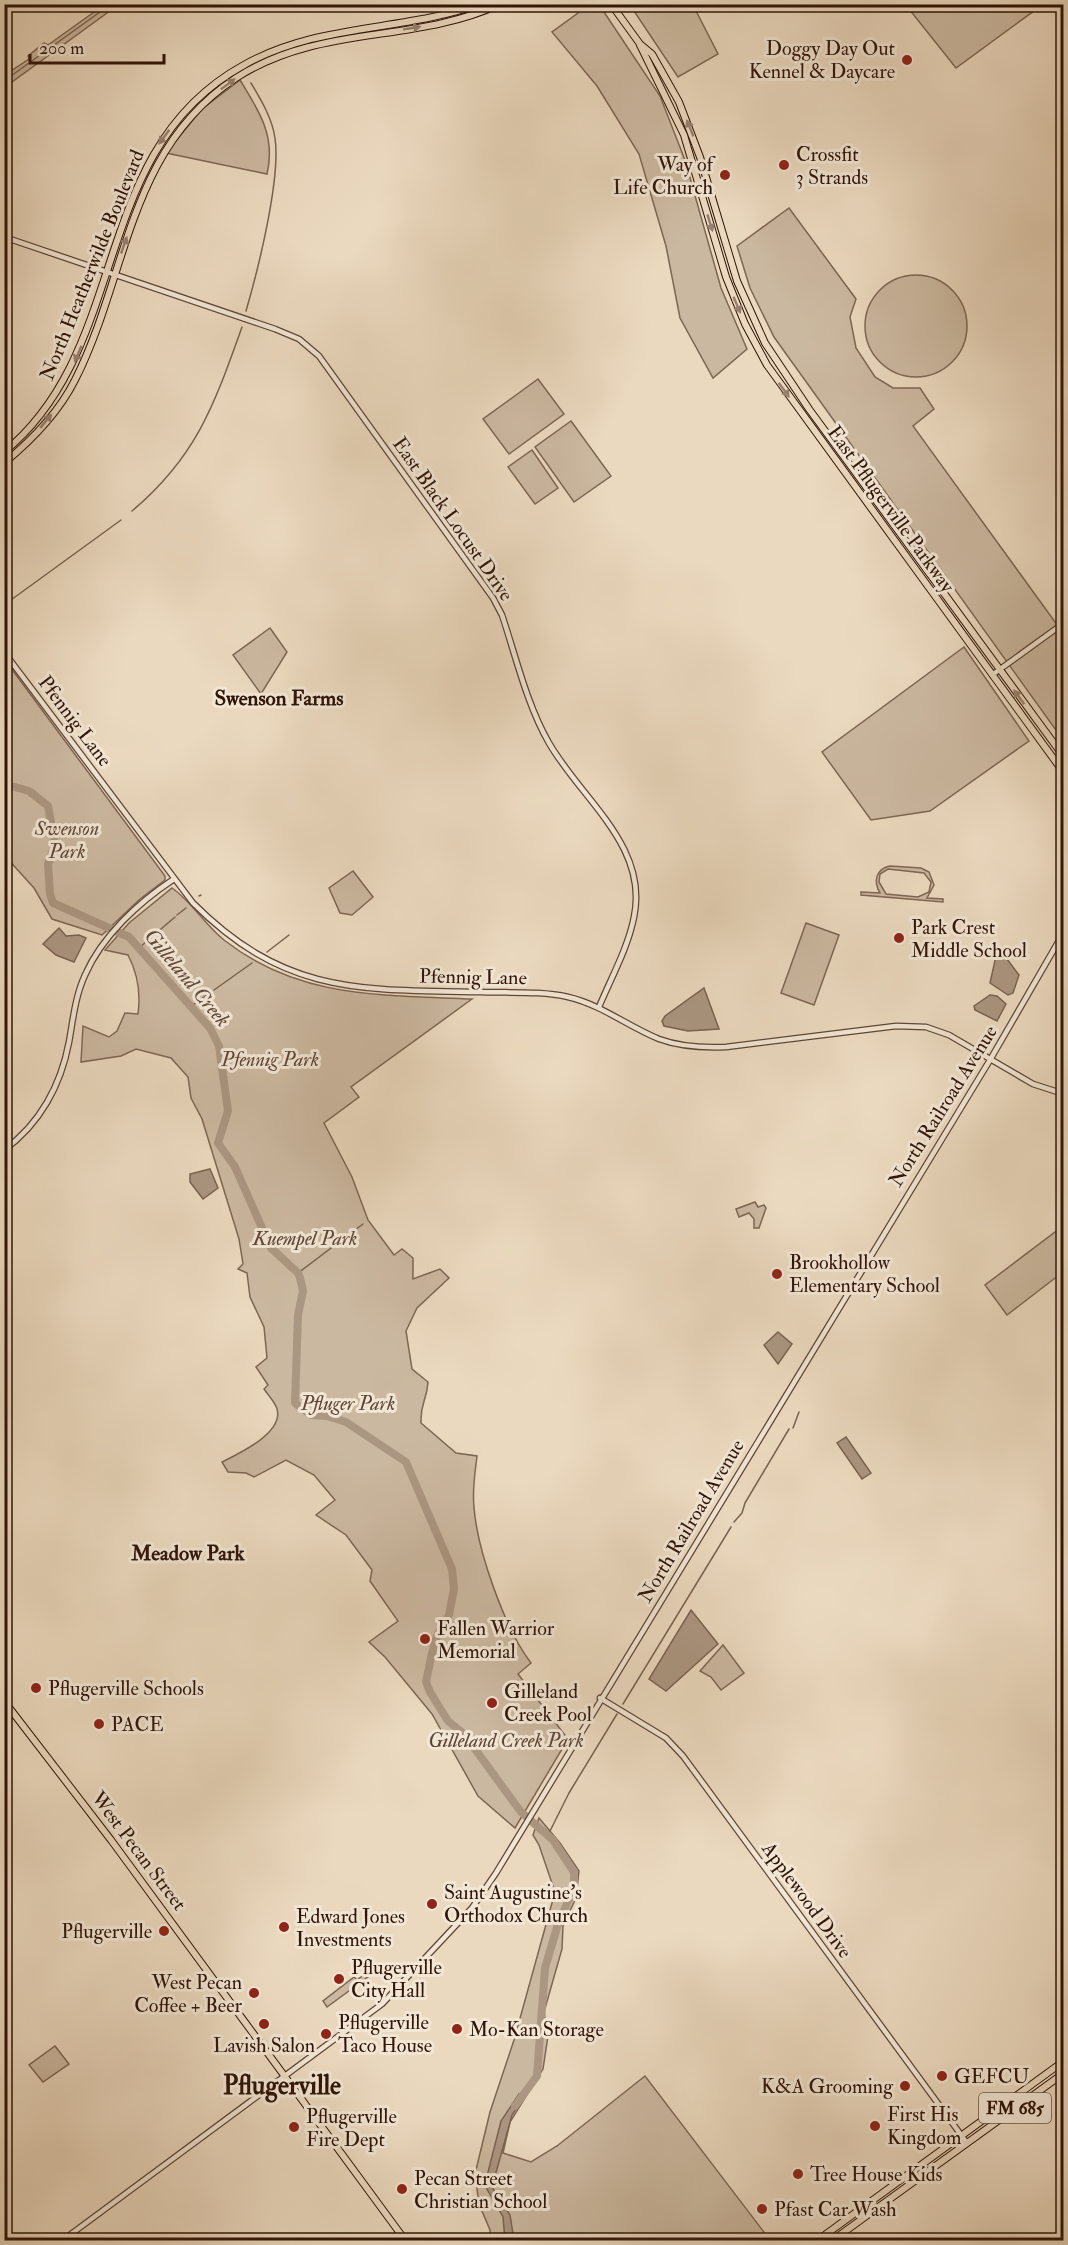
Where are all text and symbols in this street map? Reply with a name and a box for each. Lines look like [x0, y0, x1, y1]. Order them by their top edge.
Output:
one-way arrow [403, 24, 422, 33]
scale bar [30, 27, 164, 65]
place label: Doggy Day Out Kennel & Daycare [749, 36, 896, 84]
text: 200 m [39, 37, 84, 60]
marker: Doggy Day Out Kennel & Daycare [900, 53, 914, 67]
one-way arrow [221, 79, 236, 91]
one-way arrow [685, 119, 694, 137]
one-way arrow [159, 130, 171, 145]
place label: Crossfit 3 Strands [796, 142, 868, 190]
street label: North Heatherwilde Boulevard [34, 146, 150, 384]
place label: Way of Life Church [613, 152, 717, 200]
marker: Crossfit 3 Strands [777, 158, 791, 172]
marker: Way of Life Church [718, 168, 732, 182]
one-way arrow [706, 214, 715, 232]
one-way arrow [120, 236, 130, 254]
one-way arrow [732, 296, 742, 314]
one-way arrow [73, 345, 82, 363]
one-way arrow [778, 382, 790, 397]
one-way arrow [39, 414, 52, 429]
street label: East Pflugerville Parkway [822, 421, 961, 598]
street label: East Black Locust Drive [387, 432, 519, 606]
street label: Pfennig Lane [33, 670, 117, 772]
district label: Swenson Farms [214, 685, 344, 712]
one-way arrow [1013, 689, 1025, 704]
park label: Swenson Park [34, 816, 99, 864]
place label: Park Crest Middle School [911, 915, 1027, 963]
water label: Gilleland Creek [138, 923, 236, 1033]
marker: Park Crest Middle School [892, 931, 906, 945]
street label: Pfennig Lane [419, 964, 527, 990]
street label: North Railroad Avenue [883, 1021, 1003, 1191]
park label: Pfennig Park [220, 1047, 319, 1072]
park label: Kuempel Park [252, 1226, 357, 1251]
place label: Brookhollow Elementary School [789, 1250, 940, 1298]
marker: Brookhollow Elementary School [770, 1267, 784, 1281]
park label: Pfluger Park [300, 1391, 395, 1416]
street label: North Railroad Avenue [632, 1435, 750, 1607]
district label: Meadow Park [130, 1540, 246, 1567]
place label: Fallen Warrior Memorial [437, 1616, 555, 1664]
marker: Fallen Warrior Memorial [418, 1632, 432, 1646]
place label: Pflugerville Schools [48, 1676, 204, 1701]
place label: Gilleland Creek Pool [504, 1679, 592, 1727]
marker: Pflugerville Schools [29, 1681, 43, 1695]
marker: Gilleland Creek Pool [485, 1696, 499, 1710]
place label: PACE [111, 1712, 164, 1737]
marker: PACE [92, 1717, 106, 1731]
park label: Gilleland Creek Park [428, 1728, 584, 1753]
street label: West Pecan Street [85, 1786, 192, 1916]
street label: Applewood Drive [755, 1836, 858, 1964]
place label: Saint Augustine's Orthodox Church [444, 1880, 588, 1928]
marker: Saint Augustine's Orthodox Church [425, 1897, 439, 1911]
place label: Edward Jones Investments [296, 1904, 405, 1952]
place label: Pflugerville [61, 1919, 152, 1944]
marker: Edward Jones Investments [277, 1920, 291, 1934]
marker: Pflugerville [157, 1924, 171, 1938]
place label: Pflugerville City Hall [351, 1955, 442, 2003]
place label: West Pecan Coffee + Beer [134, 1970, 243, 2018]
marker: Pflugerville City Hall [332, 1972, 346, 1986]
marker: West Pecan Coffee + Beer [247, 1986, 261, 2000]
place label: Pflugerville Taco House [338, 2010, 432, 2058]
marker: Lavish Salon [257, 2017, 271, 2031]
place label: Mo-Kan Storage [469, 2017, 604, 2042]
marker: Mo-Kan Storage [450, 2022, 464, 2036]
marker: Pflugerville Taco House [319, 2027, 333, 2041]
place label: Lavish Salon [213, 2033, 315, 2058]
place label: GEFCU [954, 2064, 1029, 2089]
marker: GEFCU [935, 2069, 949, 2083]
district label: Pflugerville [223, 2070, 341, 2103]
place label: K&A Grooming [761, 2074, 894, 2099]
marker: K&A Grooming [898, 2079, 912, 2093]
road number: FM 685 [979, 2093, 1051, 2123]
place label: First His Kingdom [887, 2102, 962, 2150]
place label: Pflugerville Fire Dept [306, 2104, 397, 2153]
marker: First His Kingdom [868, 2119, 882, 2133]
marker: Pflugerville Fire Dept [287, 2120, 301, 2134]
place label: Tree House Kids [810, 2162, 943, 2187]
place label: Pecan Street Christian School [414, 2166, 547, 2214]
marker: Tree House Kids [791, 2167, 805, 2181]
marker: Pecan Street Christian School [395, 2182, 409, 2196]
place label: Pfast Car Wash [774, 2197, 897, 2222]
marker: Pfast Car Wash [755, 2202, 769, 2216]

